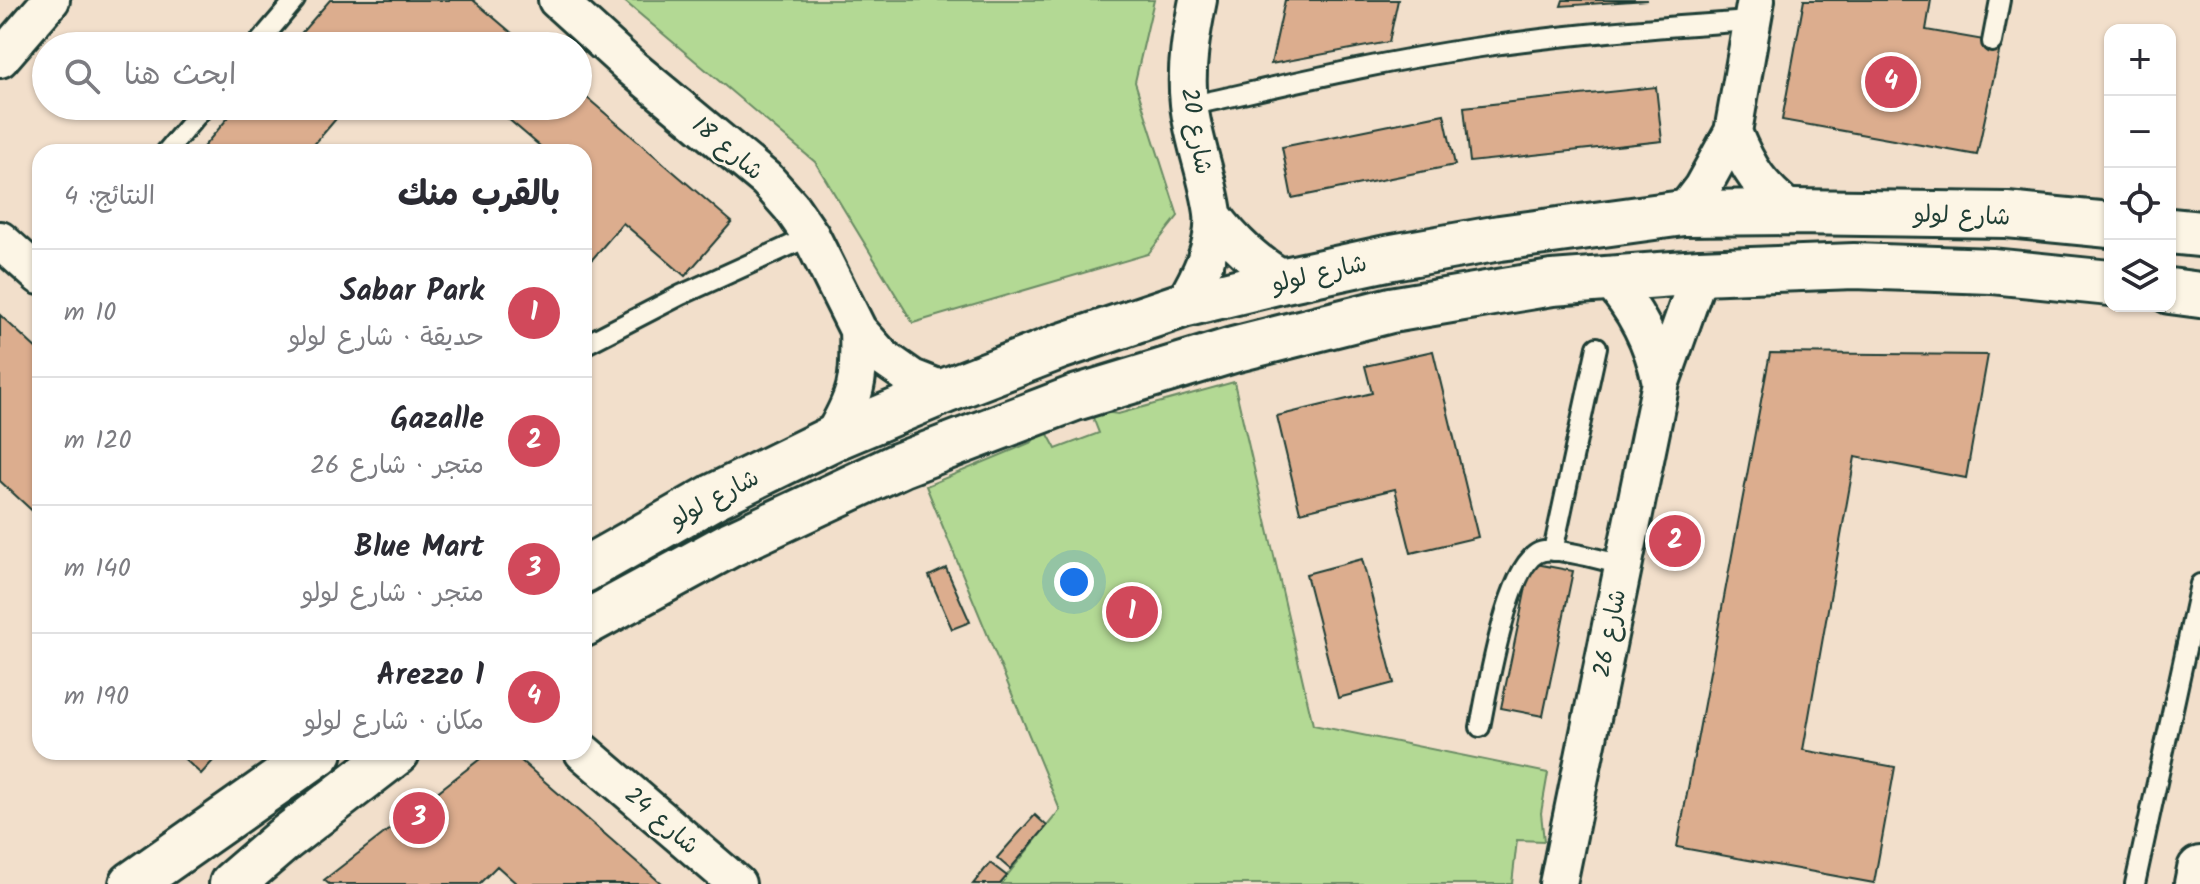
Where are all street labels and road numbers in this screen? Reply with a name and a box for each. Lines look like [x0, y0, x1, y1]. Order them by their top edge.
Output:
street label: شارع 20 [1169, 85, 1222, 178]
street label: شارع 18 [683, 107, 772, 191]
street label: شارع لولو [1912, 195, 2011, 238]
street label: شارع لولو [1267, 245, 1371, 305]
street label: شارع لولو [662, 459, 767, 540]
street label: شارع 26 [1583, 586, 1638, 681]
street label: شارع 24 [615, 777, 707, 865]

